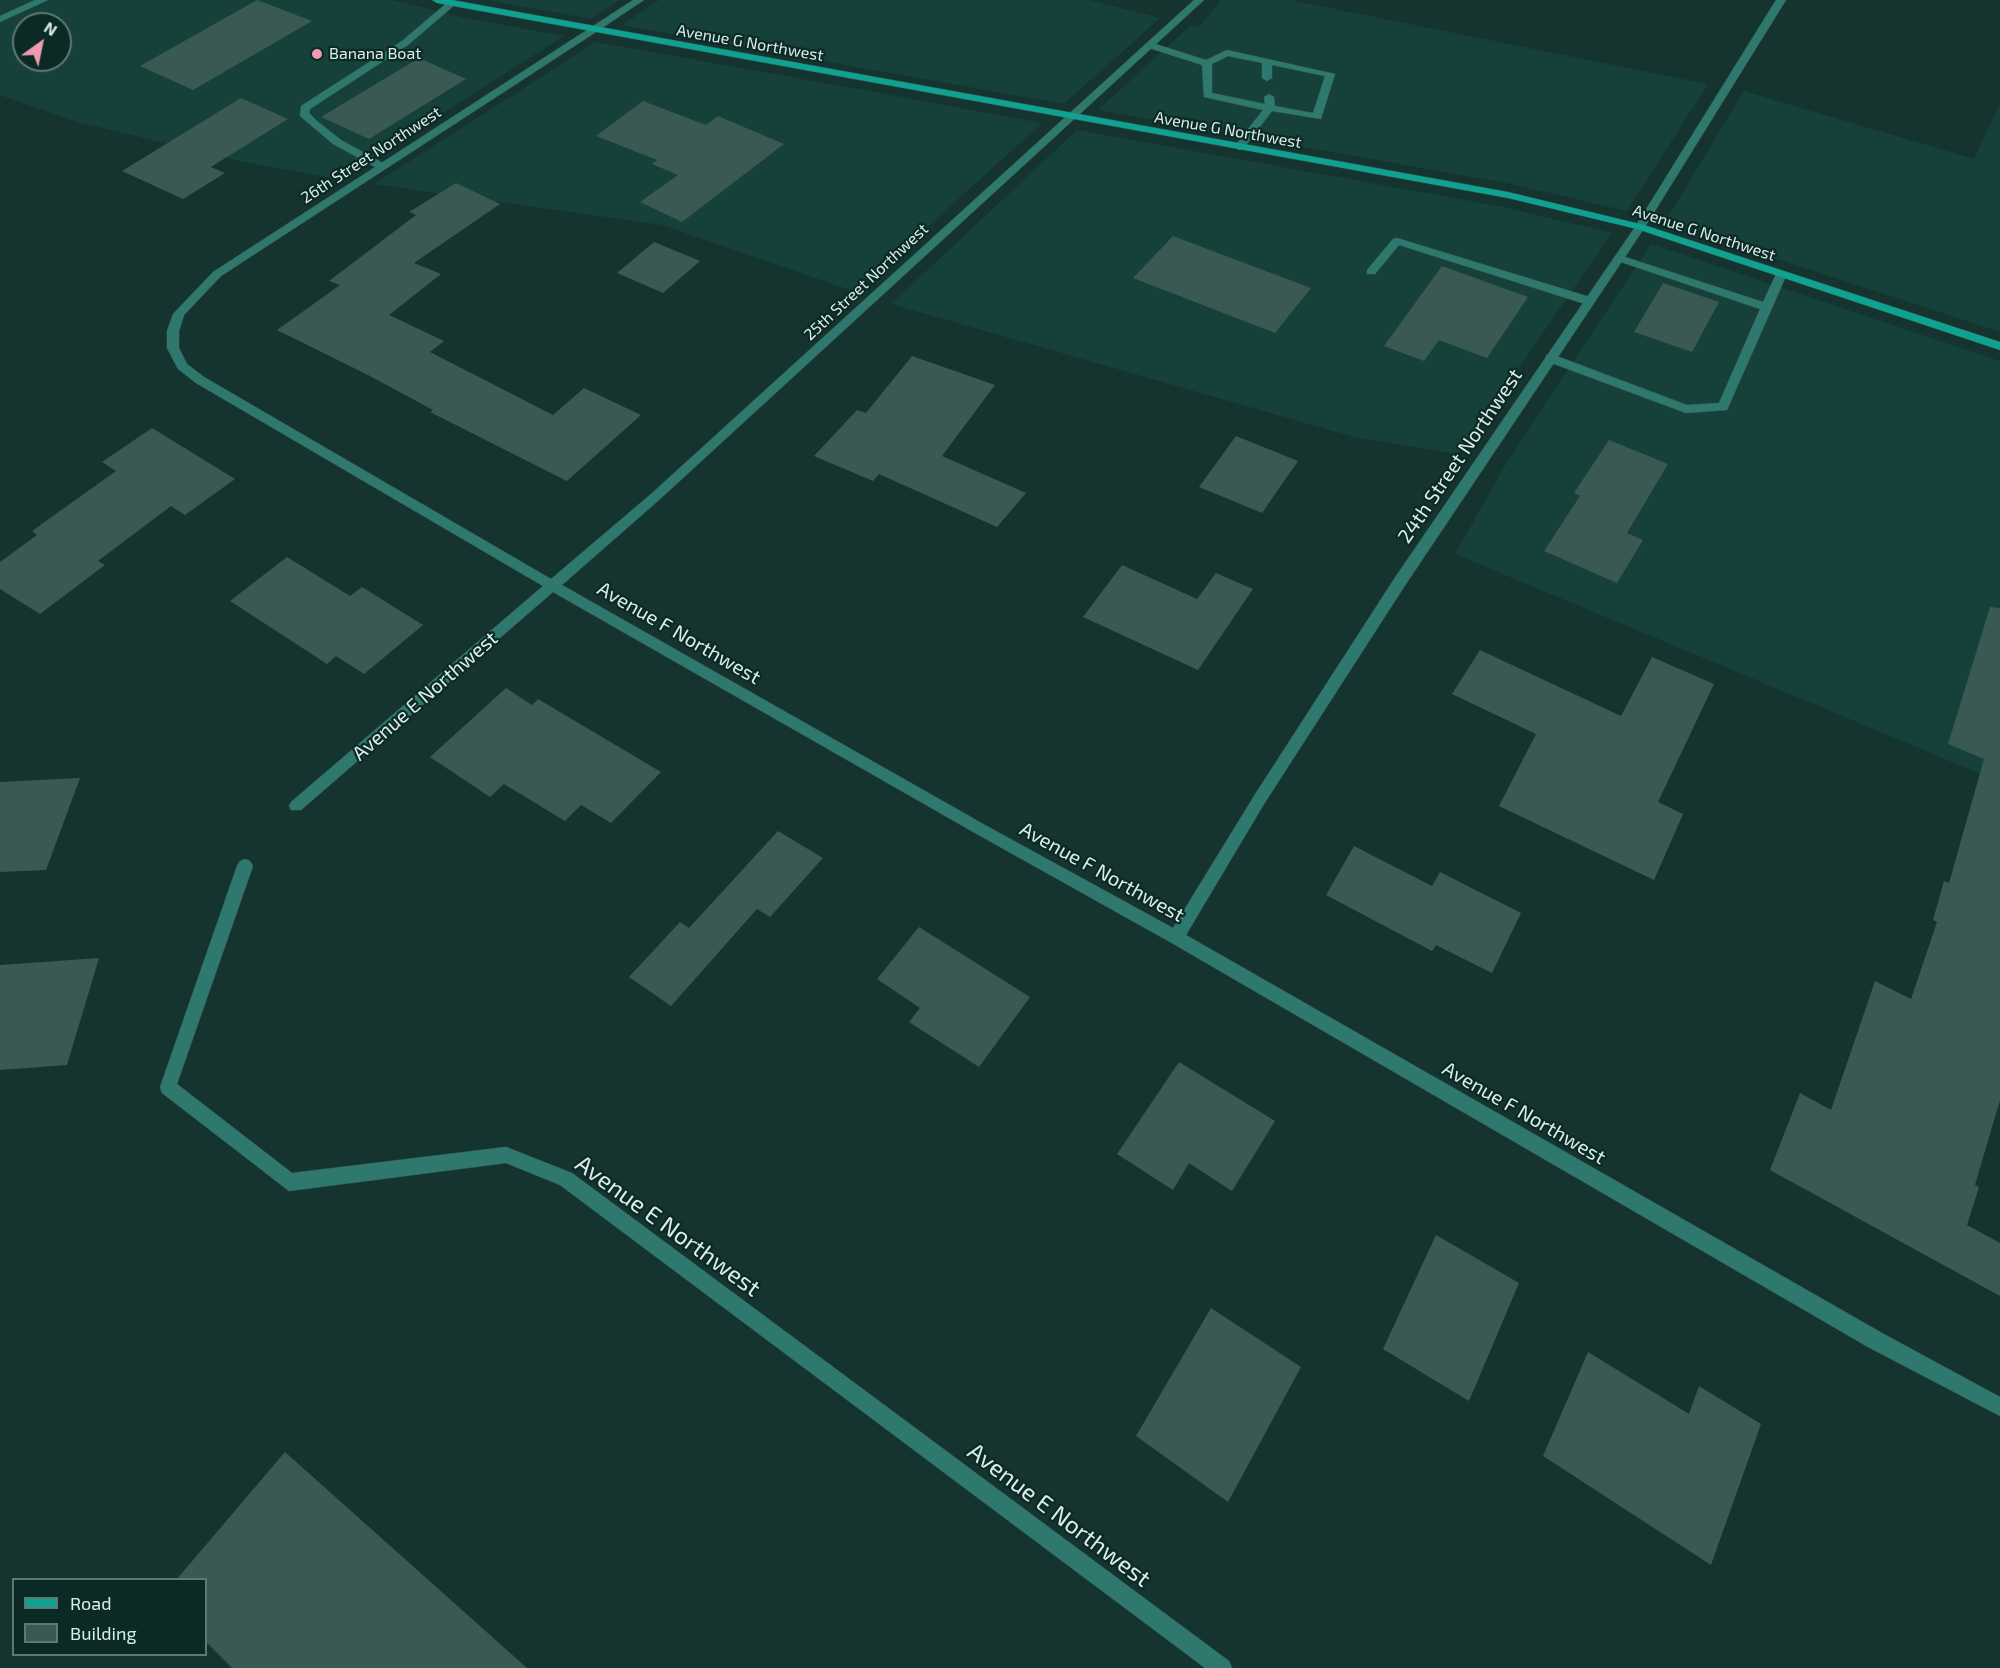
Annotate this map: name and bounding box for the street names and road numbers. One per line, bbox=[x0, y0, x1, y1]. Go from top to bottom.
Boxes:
street label: Avenue G Northwest bbox=[675, 21, 825, 65]
street label: 26th Street Northwest bbox=[297, 102, 445, 208]
street label: Avenue G Northwest bbox=[1153, 108, 1303, 152]
street label: Avenue G Northwest bbox=[1630, 201, 1778, 265]
street label: 25th Street Northwest bbox=[800, 220, 932, 344]
street label: 24th Street Northwest bbox=[1393, 364, 1527, 548]
street label: Avenue F Northwest bbox=[593, 577, 765, 689]
street label: Avenue E Northwest bbox=[347, 626, 503, 766]
street label: Avenue F Northwest bbox=[1016, 817, 1188, 927]
street label: Avenue F Northwest bbox=[1438, 1057, 1610, 1169]
street label: Avenue E Northwest bbox=[570, 1149, 766, 1303]
street label: Avenue E Northwest bbox=[962, 1437, 1156, 1593]

